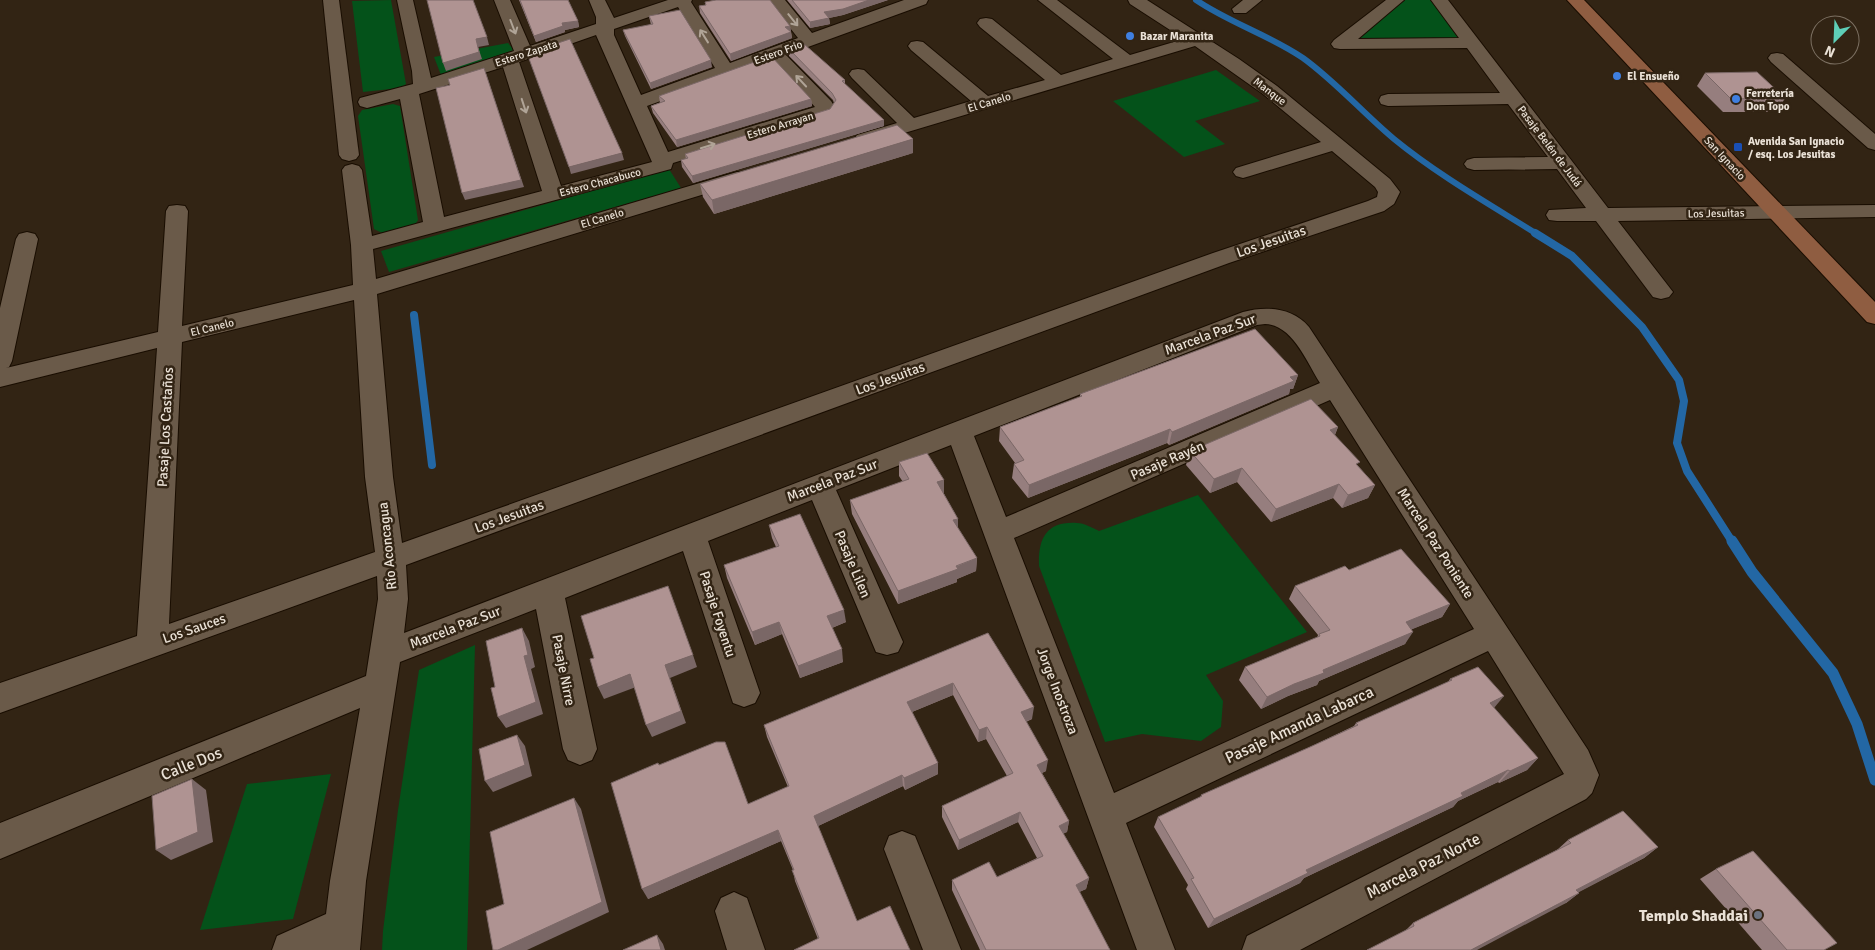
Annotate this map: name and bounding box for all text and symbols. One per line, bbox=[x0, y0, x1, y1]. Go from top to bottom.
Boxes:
one-way arrow bbox=[787, 13, 798, 26]
north arrow bbox=[1810, 15, 1860, 65]
one-way arrow bbox=[509, 19, 518, 34]
one-way arrow bbox=[699, 29, 709, 43]
marker: Bazar Maranita bbox=[1124, 30, 1136, 42]
place label: Bazar Maranita bbox=[1140, 30, 1214, 43]
street label: Estero Zapata bbox=[493, 37, 559, 70]
street label: Estero Frio bbox=[752, 38, 804, 67]
text: N bbox=[1822, 42, 1838, 61]
marker: El Ensueño bbox=[1611, 70, 1623, 82]
place label: El Ensueño bbox=[1627, 70, 1680, 83]
one-way arrow bbox=[795, 74, 807, 87]
street label: Manque bbox=[1251, 75, 1289, 108]
place label: Ferretería Don Topo bbox=[1746, 87, 1794, 113]
street label: El Canelo bbox=[966, 90, 1013, 115]
marker: Ferretería Don Topo bbox=[1730, 93, 1742, 105]
one-way arrow bbox=[520, 97, 529, 113]
street label: Pasaje Belén de Judá bbox=[1515, 103, 1585, 190]
street label: Estero Arrayan bbox=[745, 109, 815, 142]
street label: San Ignacio bbox=[1701, 134, 1748, 183]
place label: Avenida San Ignacio / esq. Los Jesuitas bbox=[1748, 135, 1845, 161]
one-way arrow bbox=[700, 140, 716, 150]
marker: Avenida San Ignacio / esq. Los Jesuitas bbox=[1732, 141, 1744, 153]
street label: Estero Chacabuco bbox=[558, 165, 643, 200]
street label: El Canelo bbox=[579, 206, 626, 231]
street label: Los Jesuitas bbox=[1687, 207, 1745, 220]
street label: Los Jesuitas bbox=[1234, 222, 1308, 261]
street label: Marcela Paz Sur bbox=[1162, 310, 1259, 359]
street label: El Canelo bbox=[189, 316, 235, 339]
street label: Los Jesuitas bbox=[853, 358, 927, 399]
street label: Pasaje Los Castaños bbox=[154, 367, 177, 487]
street label: Pasaje Rayén bbox=[1128, 437, 1207, 484]
street label: Marcela Paz Sur bbox=[784, 455, 881, 506]
street label: Marcela Paz Poniente bbox=[1394, 485, 1478, 602]
street label: Los Jesuitas bbox=[472, 496, 546, 537]
street label: Río Aconcagua bbox=[374, 501, 401, 591]
street label: Pasaje Lilen bbox=[831, 528, 874, 600]
street label: Pasaje Foyentu bbox=[696, 569, 739, 659]
street label: Marcela Paz Sur bbox=[407, 602, 504, 653]
street label: Los Sauces bbox=[160, 610, 228, 647]
street label: Pasaje Nirre bbox=[548, 633, 579, 707]
street label: Jorge Inostroza bbox=[1033, 645, 1082, 737]
street label: Pasaje Amanda Labarca bbox=[1222, 682, 1377, 768]
street label: Calle Dos bbox=[158, 743, 225, 785]
street label: Marcela Paz Norte bbox=[1363, 829, 1484, 903]
place label: Templo Shaddai bbox=[1639, 906, 1748, 926]
marker: Templo Shaddai bbox=[1752, 909, 1764, 921]

